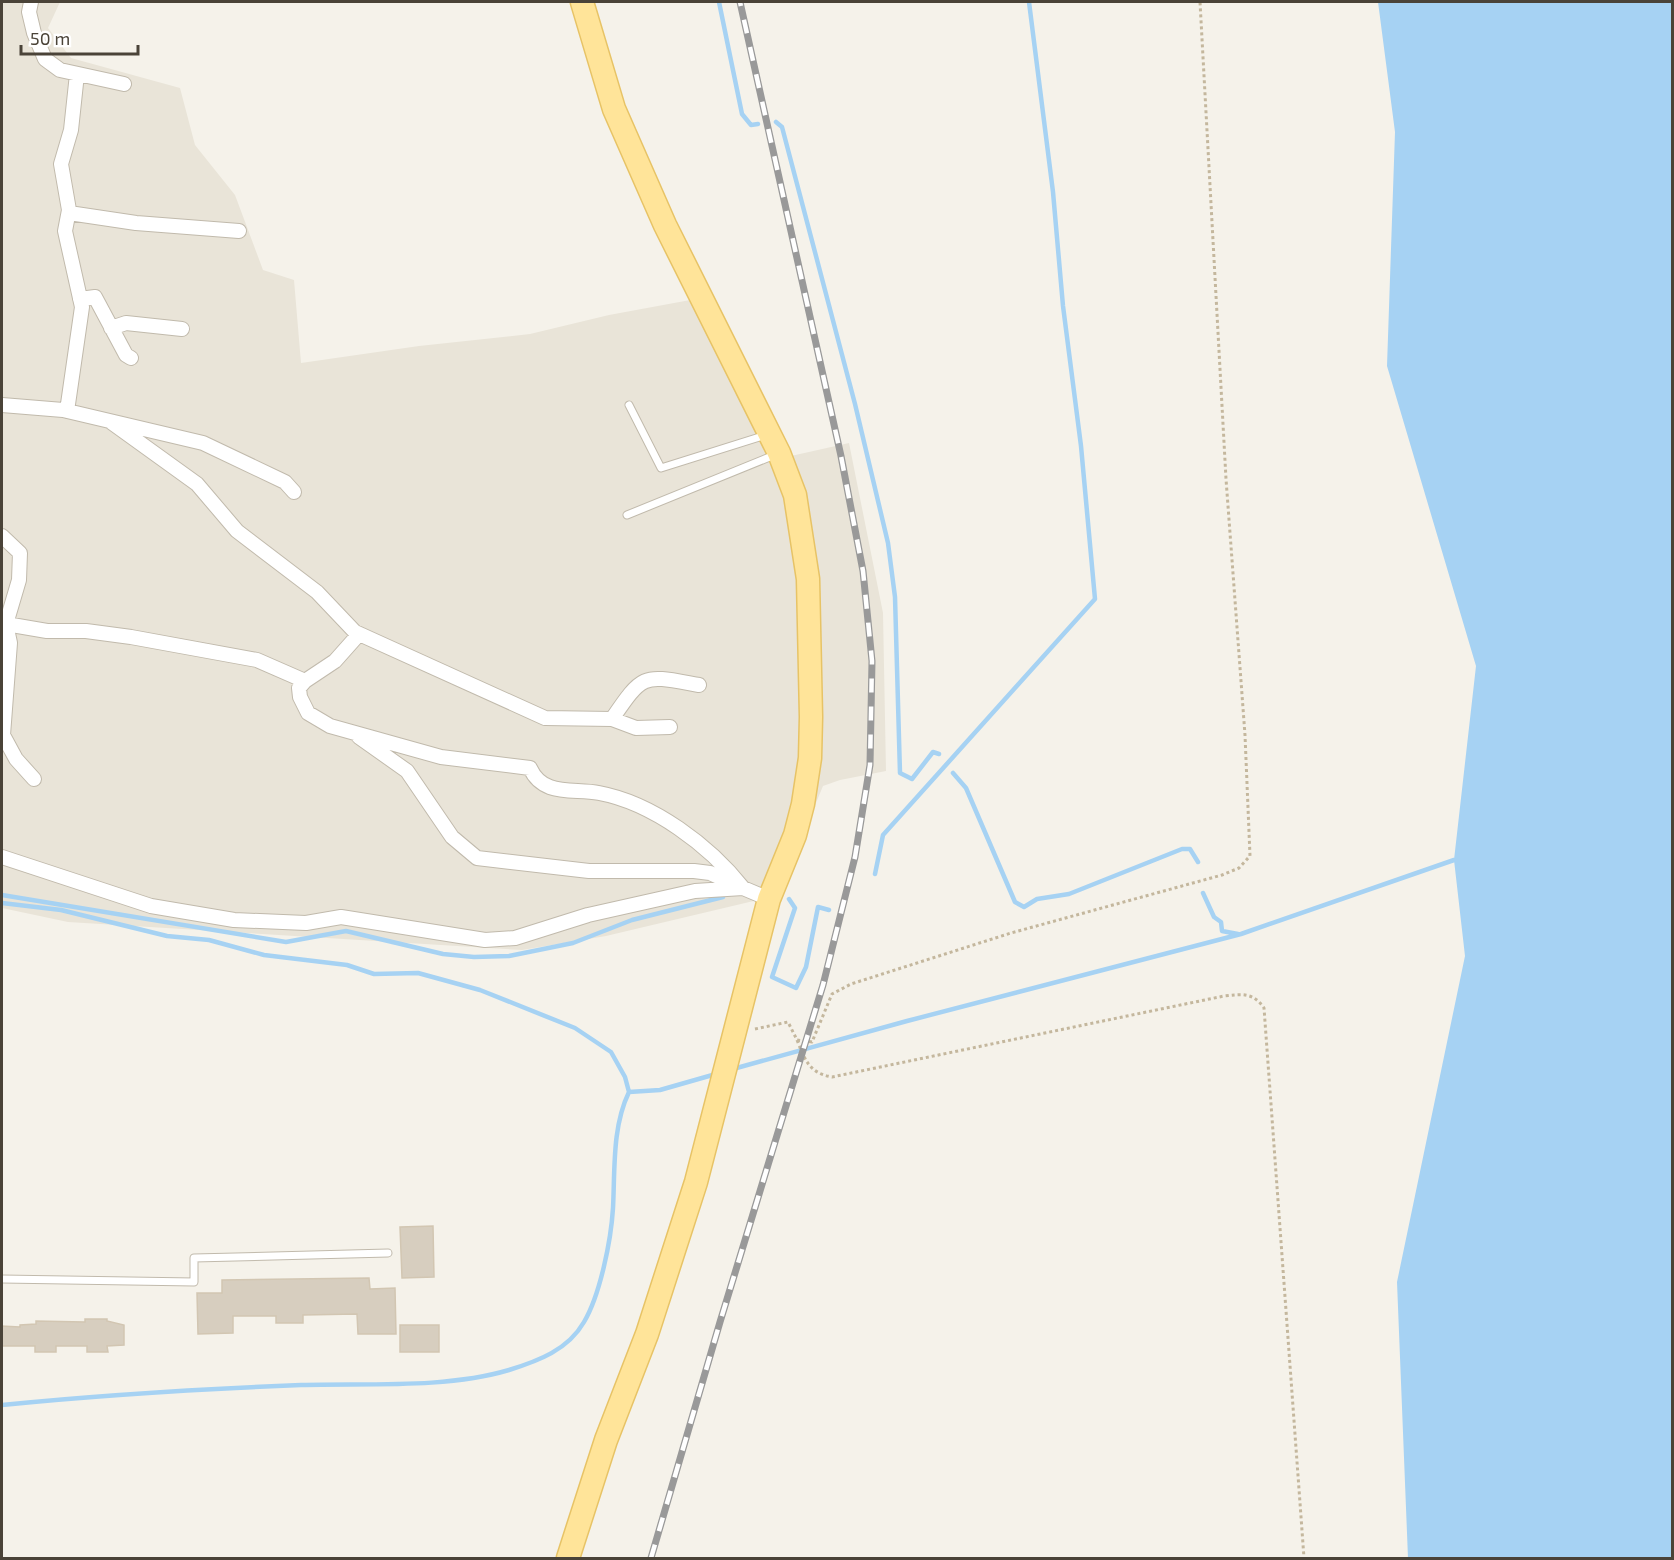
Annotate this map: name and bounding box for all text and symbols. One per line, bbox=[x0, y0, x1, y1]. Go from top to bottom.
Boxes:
scale bar bbox=[21, 18, 138, 56]
text: 50 m bbox=[30, 27, 70, 49]

